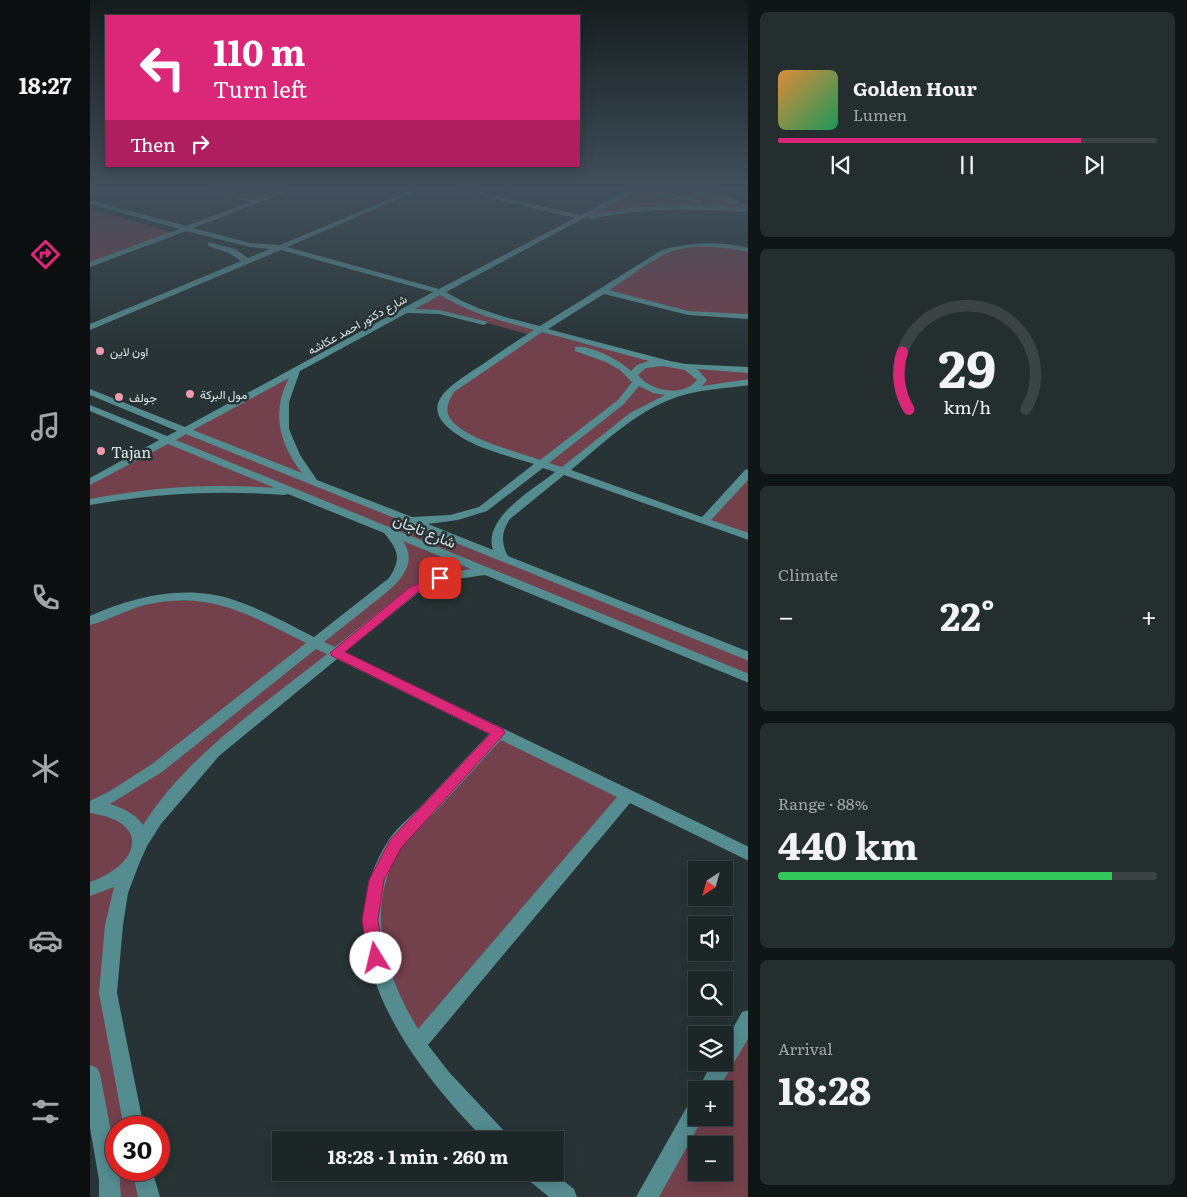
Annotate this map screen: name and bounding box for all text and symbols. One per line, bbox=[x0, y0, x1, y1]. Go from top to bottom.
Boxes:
text: 110 m bbox=[213, 25, 305, 77]
icon: left bbox=[130, 35, 195, 100]
text: 18:27 bbox=[19, 68, 71, 101]
text: Turn left bbox=[213, 72, 307, 105]
text: Golden Hour bbox=[853, 74, 977, 102]
text: Lumen bbox=[853, 102, 907, 126]
text: Then bbox=[130, 130, 176, 158]
icon: right bbox=[186, 130, 214, 158]
icon: previous bbox=[827, 151, 855, 179]
icon: pause bbox=[953, 151, 981, 179]
icon: next bbox=[1080, 151, 1108, 179]
icon: directions bbox=[28, 237, 63, 272]
street label: شارع دكتور احمد عكاشه bbox=[304, 289, 411, 360]
text: 29 bbox=[939, 326, 996, 404]
place label: اون لاين bbox=[110, 342, 148, 360]
marker: اون لاين bbox=[94, 345, 106, 357]
place label: مول البركة bbox=[200, 385, 247, 403]
place label: جولف bbox=[129, 388, 157, 406]
marker: مول البركة bbox=[184, 388, 196, 400]
marker: جولف bbox=[113, 391, 125, 403]
text: km/h bbox=[944, 393, 991, 420]
icon: music bbox=[28, 409, 63, 444]
place label: Tajan bbox=[111, 440, 151, 463]
marker: Tajan bbox=[95, 445, 107, 457]
street label: شارع تاجان bbox=[390, 507, 460, 554]
pin bbox=[419, 557, 461, 599]
text: Climate bbox=[778, 562, 838, 586]
icon: arrive bbox=[426, 564, 454, 592]
icon: phone bbox=[28, 580, 63, 615]
text: 22° bbox=[940, 586, 995, 643]
text: − bbox=[778, 594, 794, 636]
text: + bbox=[1141, 594, 1157, 636]
icon: climate bbox=[28, 751, 63, 786]
text: Range · 88% bbox=[778, 791, 868, 815]
text: 440 km bbox=[778, 815, 918, 872]
north arrow bbox=[688, 861, 732, 906]
map controls bbox=[688, 861, 733, 1181]
button: sound bbox=[688, 916, 733, 961]
icon: car bbox=[28, 923, 63, 958]
position arrow bbox=[349, 931, 401, 983]
button: search bbox=[688, 971, 733, 1016]
button: layers bbox=[688, 1026, 733, 1071]
text: Arrival bbox=[778, 1036, 833, 1060]
text: 18:28 bbox=[778, 1060, 871, 1117]
button: + bbox=[688, 1081, 733, 1126]
icon: filters bbox=[28, 1094, 63, 1129]
speed limit sign: 30 bbox=[105, 1116, 170, 1181]
button: − bbox=[688, 1136, 733, 1181]
text: 18:28 · 1 min · 260 m bbox=[328, 1142, 508, 1170]

